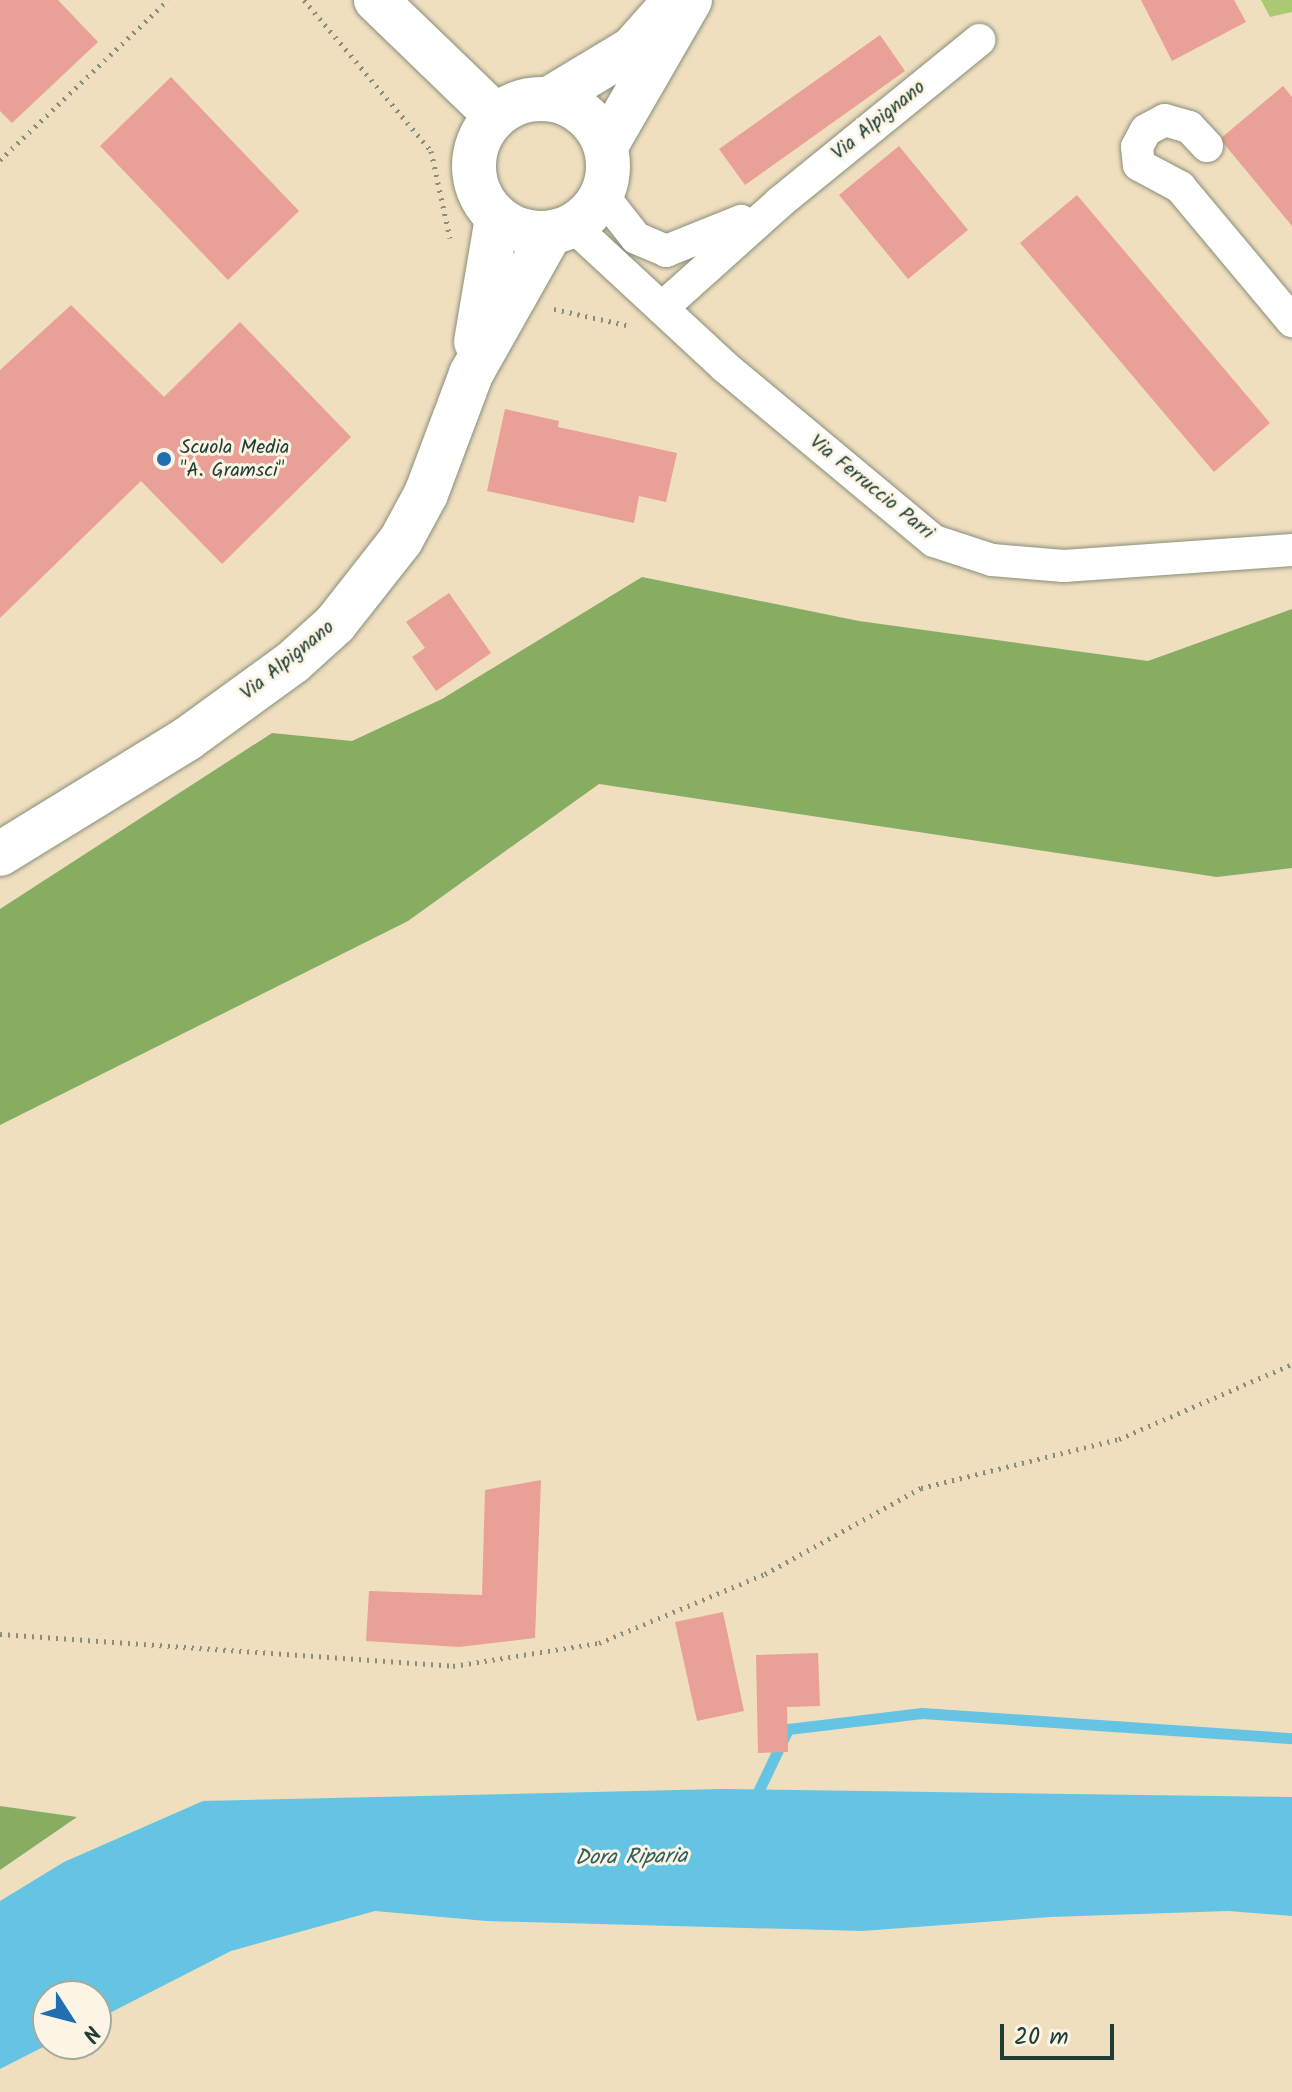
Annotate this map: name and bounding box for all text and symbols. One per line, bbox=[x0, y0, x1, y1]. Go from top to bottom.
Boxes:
street label: Via Alpignano bbox=[827, 76, 931, 166]
street label: Via Ferruccio Parri bbox=[804, 431, 938, 545]
place label: Scuola Media "A. Gramsci" bbox=[180, 436, 289, 483]
marker: Scuola Media "A. Gramsci" bbox=[155, 450, 173, 468]
street label: Via Alpignano bbox=[236, 616, 340, 706]
water label: Dora Riparia bbox=[575, 1844, 687, 1872]
north arrow bbox=[32, 1980, 112, 2060]
scale bar bbox=[1004, 2008, 1118, 2058]
text: N bbox=[72, 2017, 108, 2049]
text: 20 m bbox=[1014, 2018, 1069, 2057]

